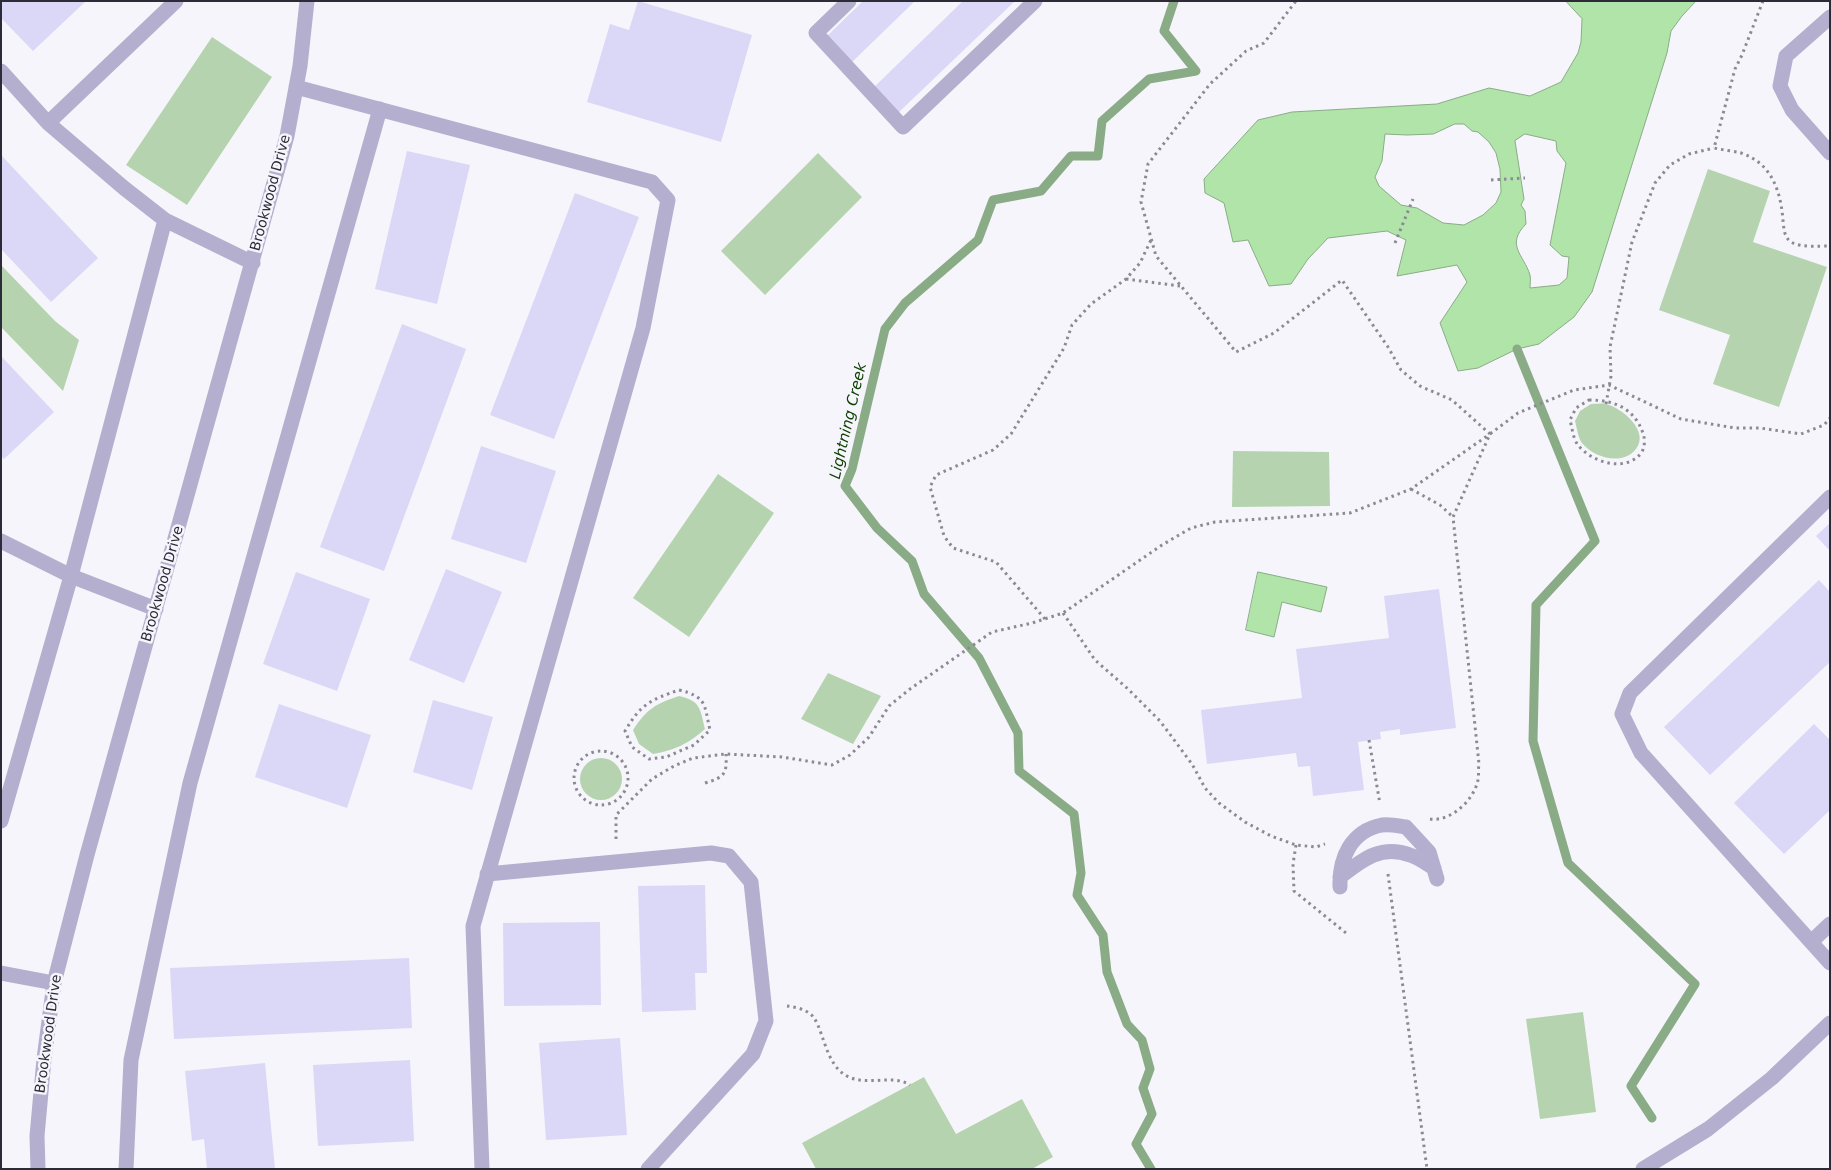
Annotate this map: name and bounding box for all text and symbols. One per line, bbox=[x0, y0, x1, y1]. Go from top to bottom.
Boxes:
street label: Brookwood Drive bbox=[247, 133, 295, 253]
water label: Lightning Creek bbox=[827, 361, 871, 481]
street label: Brookwood Drive bbox=[138, 524, 188, 644]
street label: Brookwood Drive bbox=[32, 974, 66, 1094]

